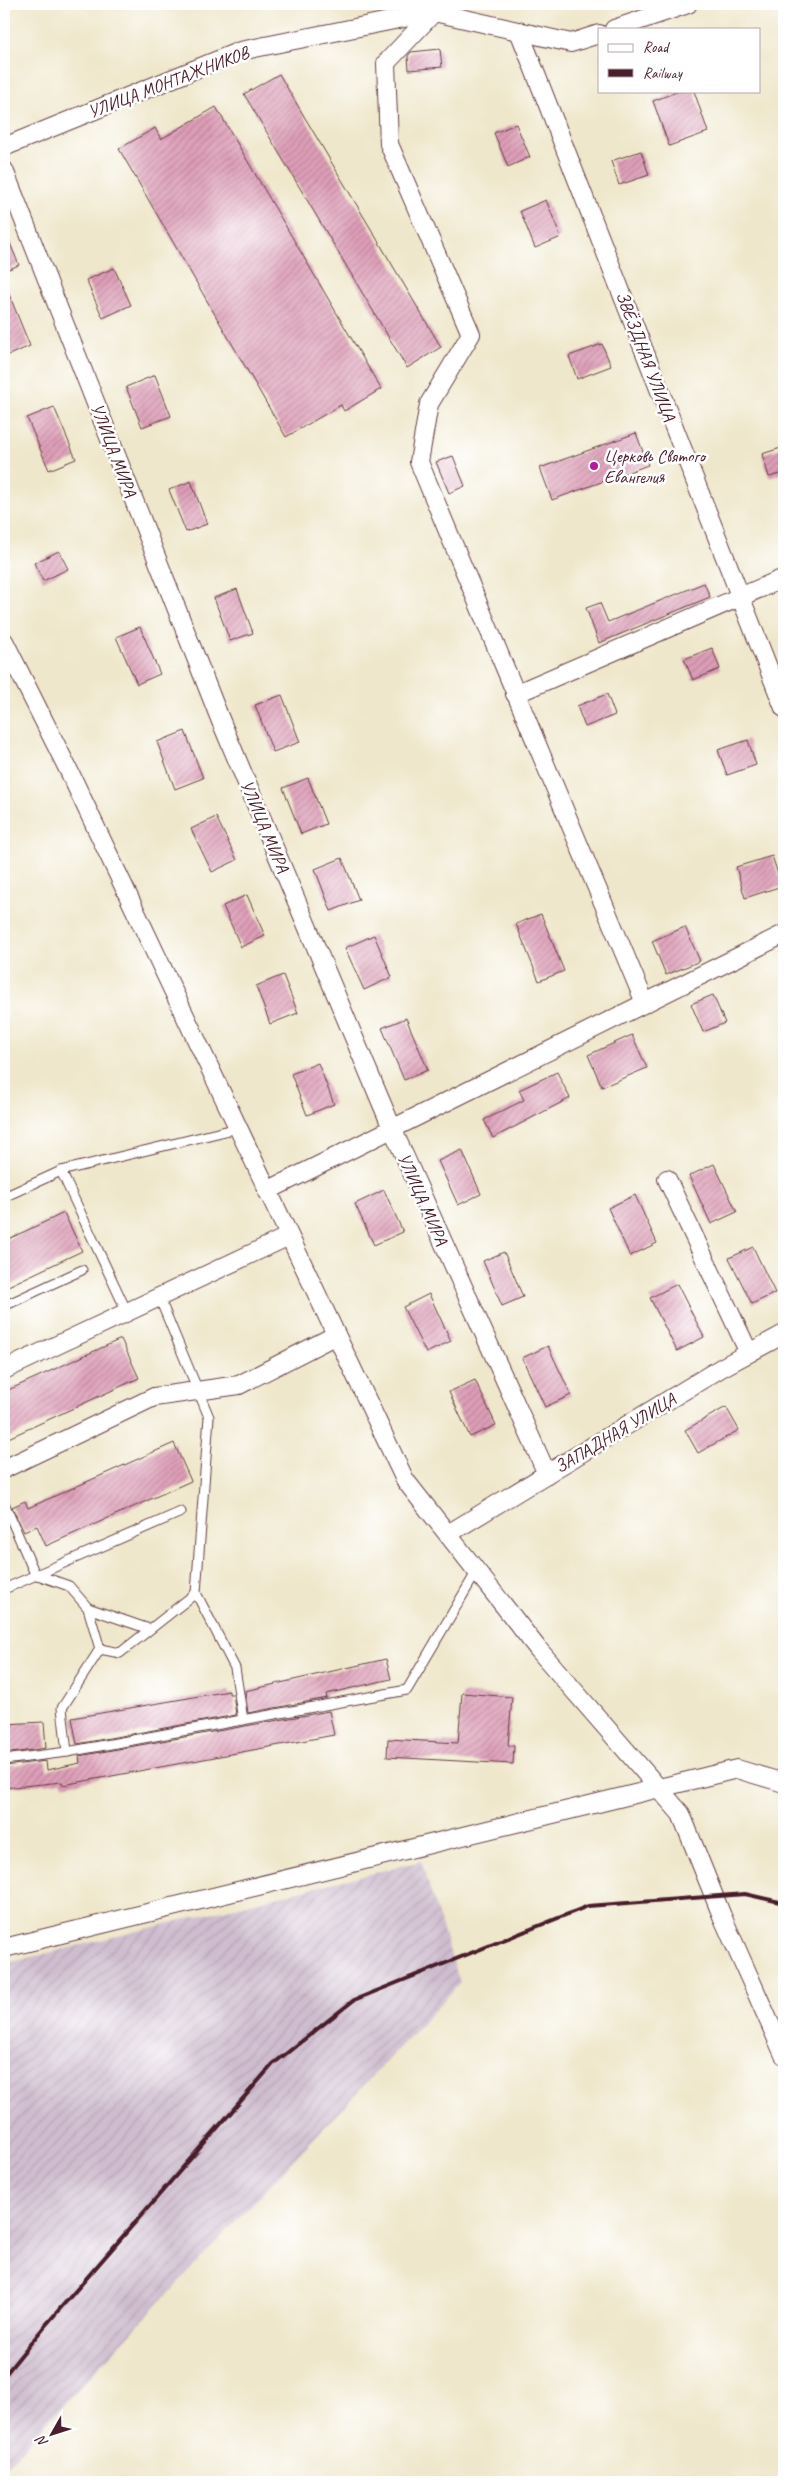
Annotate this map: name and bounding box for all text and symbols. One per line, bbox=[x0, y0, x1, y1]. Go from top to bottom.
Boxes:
legend bbox=[598, 28, 760, 92]
text: Road bbox=[643, 38, 670, 57]
street label: УЛИЦА МОНТАЖНИКОВ bbox=[85, 41, 253, 123]
text: Railway bbox=[643, 64, 684, 83]
street label: ЗВЁЗДНАЯ УЛИЦА bbox=[611, 288, 681, 425]
street label: УЛИЦА МИРА bbox=[86, 400, 142, 501]
place label: Церковь Святого Евангелия bbox=[604, 445, 706, 488]
marker: Церковь Святого Евангелия bbox=[588, 460, 600, 472]
street label: УЛИЦА МИРА bbox=[236, 777, 295, 876]
street label: УЛИЦА МИРА bbox=[393, 1150, 453, 1249]
street label: ЗАПАДНАЯ УЛИЦА bbox=[551, 1388, 680, 1478]
north arrow bbox=[28, 2408, 78, 2458]
text: N bbox=[31, 2431, 52, 2451]

